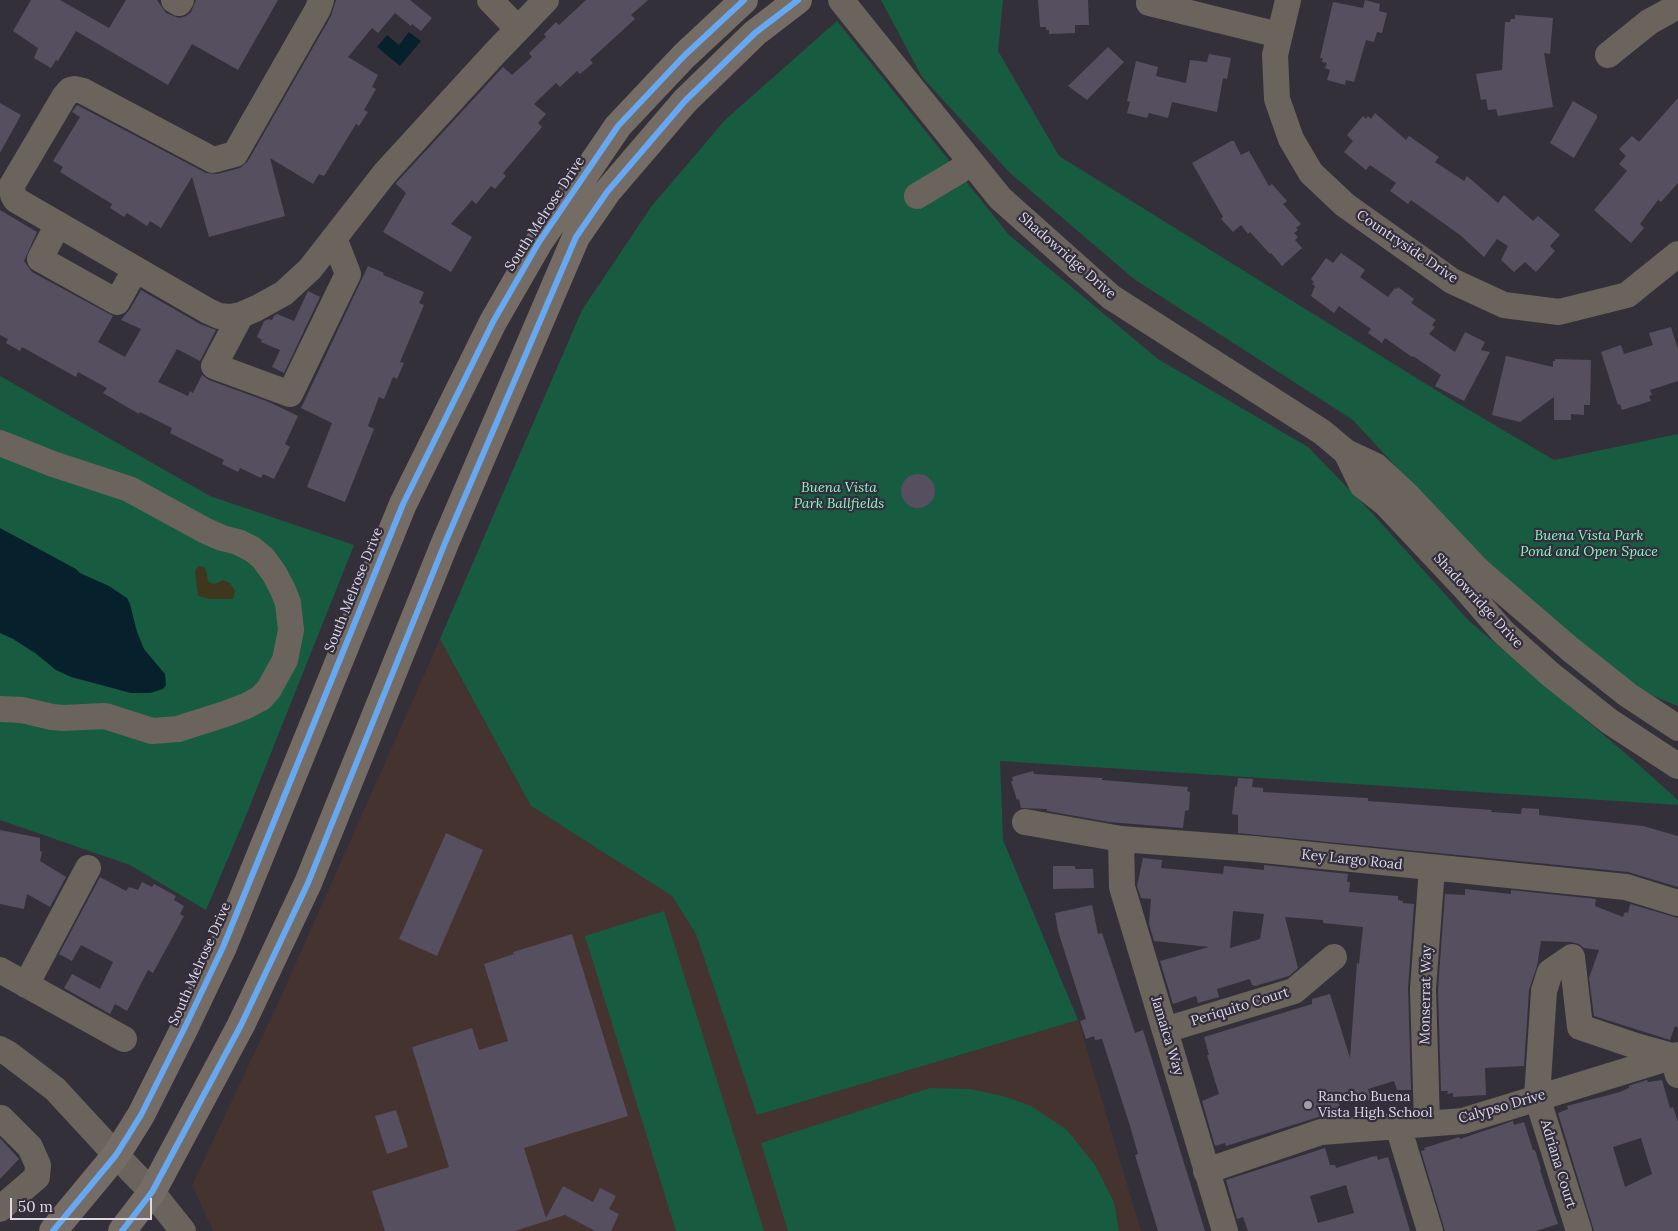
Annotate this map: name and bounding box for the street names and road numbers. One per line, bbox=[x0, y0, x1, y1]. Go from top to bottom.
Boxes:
street label: South Melrose Drive bbox=[502, 154, 588, 274]
street label: Countryside Drive bbox=[1353, 207, 1461, 287]
street label: Shadowridge Drive bbox=[1015, 209, 1119, 303]
street label: South Melrose Drive bbox=[321, 525, 387, 655]
street label: Shadowridge Drive bbox=[1430, 550, 1526, 652]
street label: Key Largo Road bbox=[1301, 846, 1403, 874]
street label: South Melrose Drive bbox=[165, 900, 235, 1028]
street label: Monserrat Way bbox=[1417, 945, 1435, 1045]
street label: Periquito Court bbox=[1189, 984, 1291, 1030]
street label: Jamaica Way bbox=[1147, 994, 1187, 1078]
street label: Calypso Drive bbox=[1456, 1087, 1548, 1127]
street label: Adriana Court bbox=[1537, 1118, 1579, 1210]

